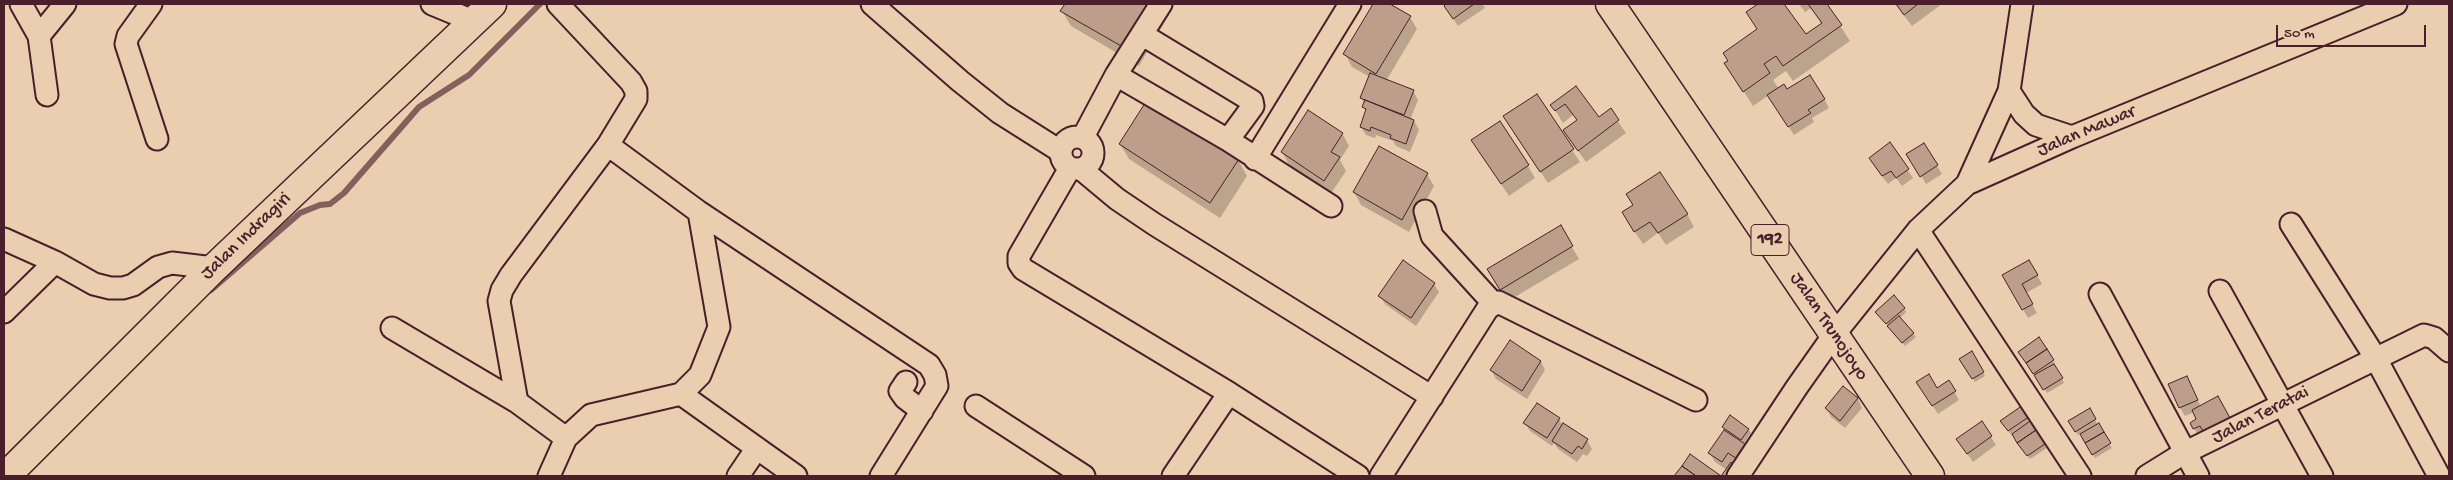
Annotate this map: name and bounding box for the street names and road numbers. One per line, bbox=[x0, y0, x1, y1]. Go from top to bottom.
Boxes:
street label: Jalan Mawar bbox=[2034, 101, 2140, 163]
street label: Jalan Indragiri bbox=[197, 188, 297, 286]
road number: 192 bbox=[1751, 224, 1789, 256]
street label: Jalan Trunojoyo bbox=[1784, 269, 1872, 385]
street label: Jalan Teratai bbox=[2209, 382, 2313, 450]

